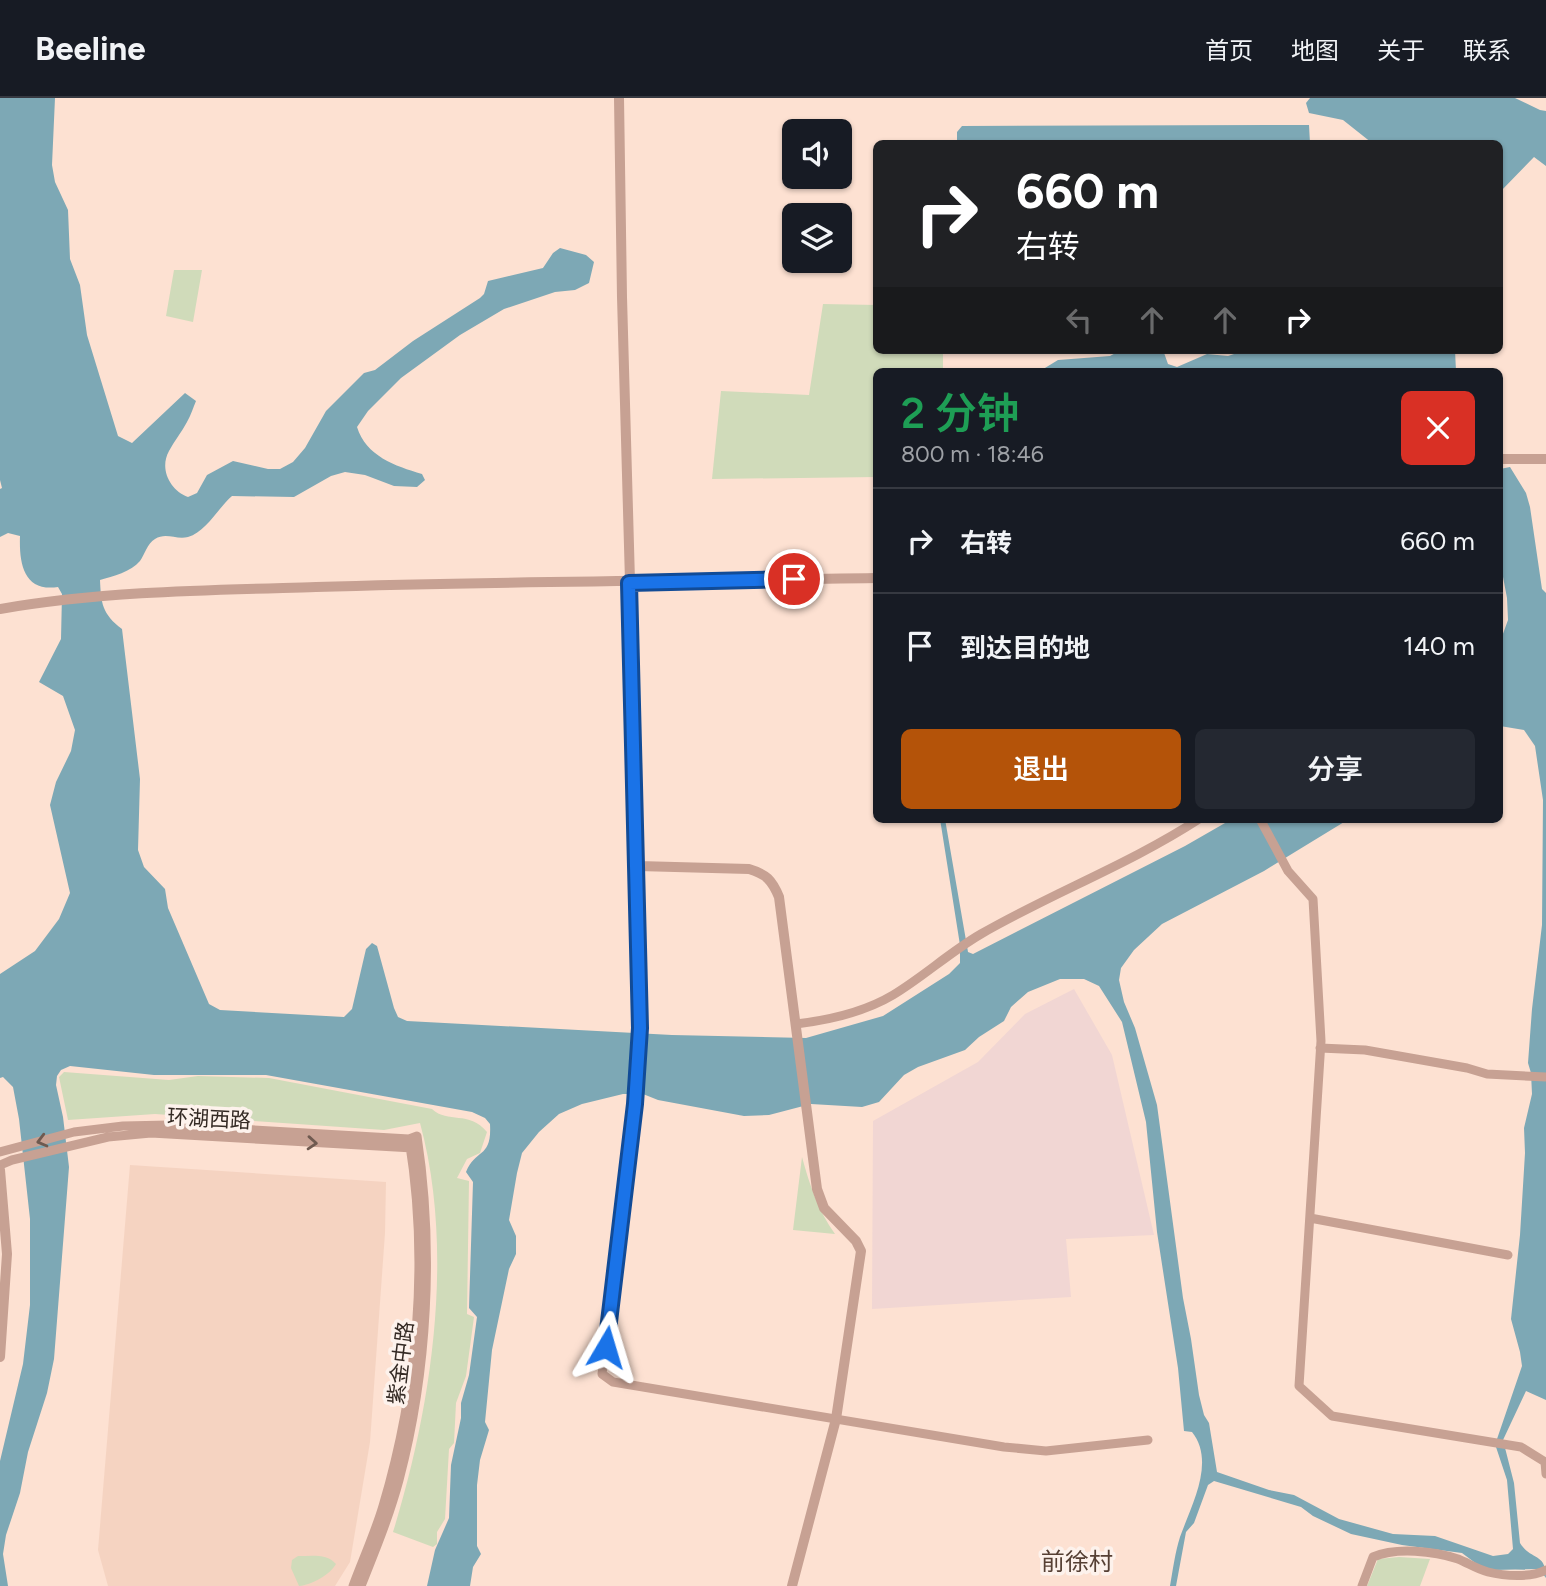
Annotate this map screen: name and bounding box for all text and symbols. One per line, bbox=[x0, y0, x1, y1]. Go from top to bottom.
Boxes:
text: Beeline bbox=[35, 29, 146, 68]
text: 首页 bbox=[1205, 36, 1253, 65]
text: 地图 bbox=[1291, 36, 1339, 65]
text: 关于 bbox=[1377, 36, 1425, 65]
text: 联系 bbox=[1463, 36, 1511, 65]
map controls bbox=[782, 119, 852, 273]
button: sound bbox=[782, 119, 852, 189]
text: 660 m bbox=[1016, 161, 1159, 220]
icon: right bbox=[901, 168, 992, 259]
button: layers bbox=[782, 203, 852, 273]
text: 右转 bbox=[1016, 228, 1080, 266]
icon: left bbox=[1060, 301, 1098, 339]
icon: ahead bbox=[1133, 301, 1171, 339]
icon: ahead bbox=[1206, 301, 1244, 339]
icon: right bbox=[1279, 301, 1317, 339]
text: 2 分钟 bbox=[901, 388, 1019, 439]
button: close bbox=[1401, 391, 1475, 465]
text: 800 m · 18:46 bbox=[901, 440, 1044, 468]
icon: right bbox=[901, 522, 939, 560]
text: 660 m bbox=[1400, 525, 1475, 557]
text: 右转 bbox=[960, 527, 1012, 559]
pin bbox=[764, 549, 824, 609]
icon: arrive bbox=[775, 560, 813, 598]
icon: arrive bbox=[901, 627, 939, 665]
text: 140 m bbox=[1403, 630, 1475, 662]
text: 到达目的地 bbox=[960, 632, 1090, 664]
button: 退出 bbox=[901, 729, 1181, 809]
button: 分享 bbox=[1195, 729, 1475, 809]
street label: 环湖西路 bbox=[166, 1104, 252, 1133]
one-way arrow bbox=[36, 1132, 48, 1147]
one-way arrow bbox=[307, 1135, 318, 1150]
position arrow bbox=[569, 1310, 643, 1384]
street label: 紫金中路 bbox=[383, 1320, 418, 1406]
district label: 前徐村 bbox=[1041, 1547, 1113, 1576]

